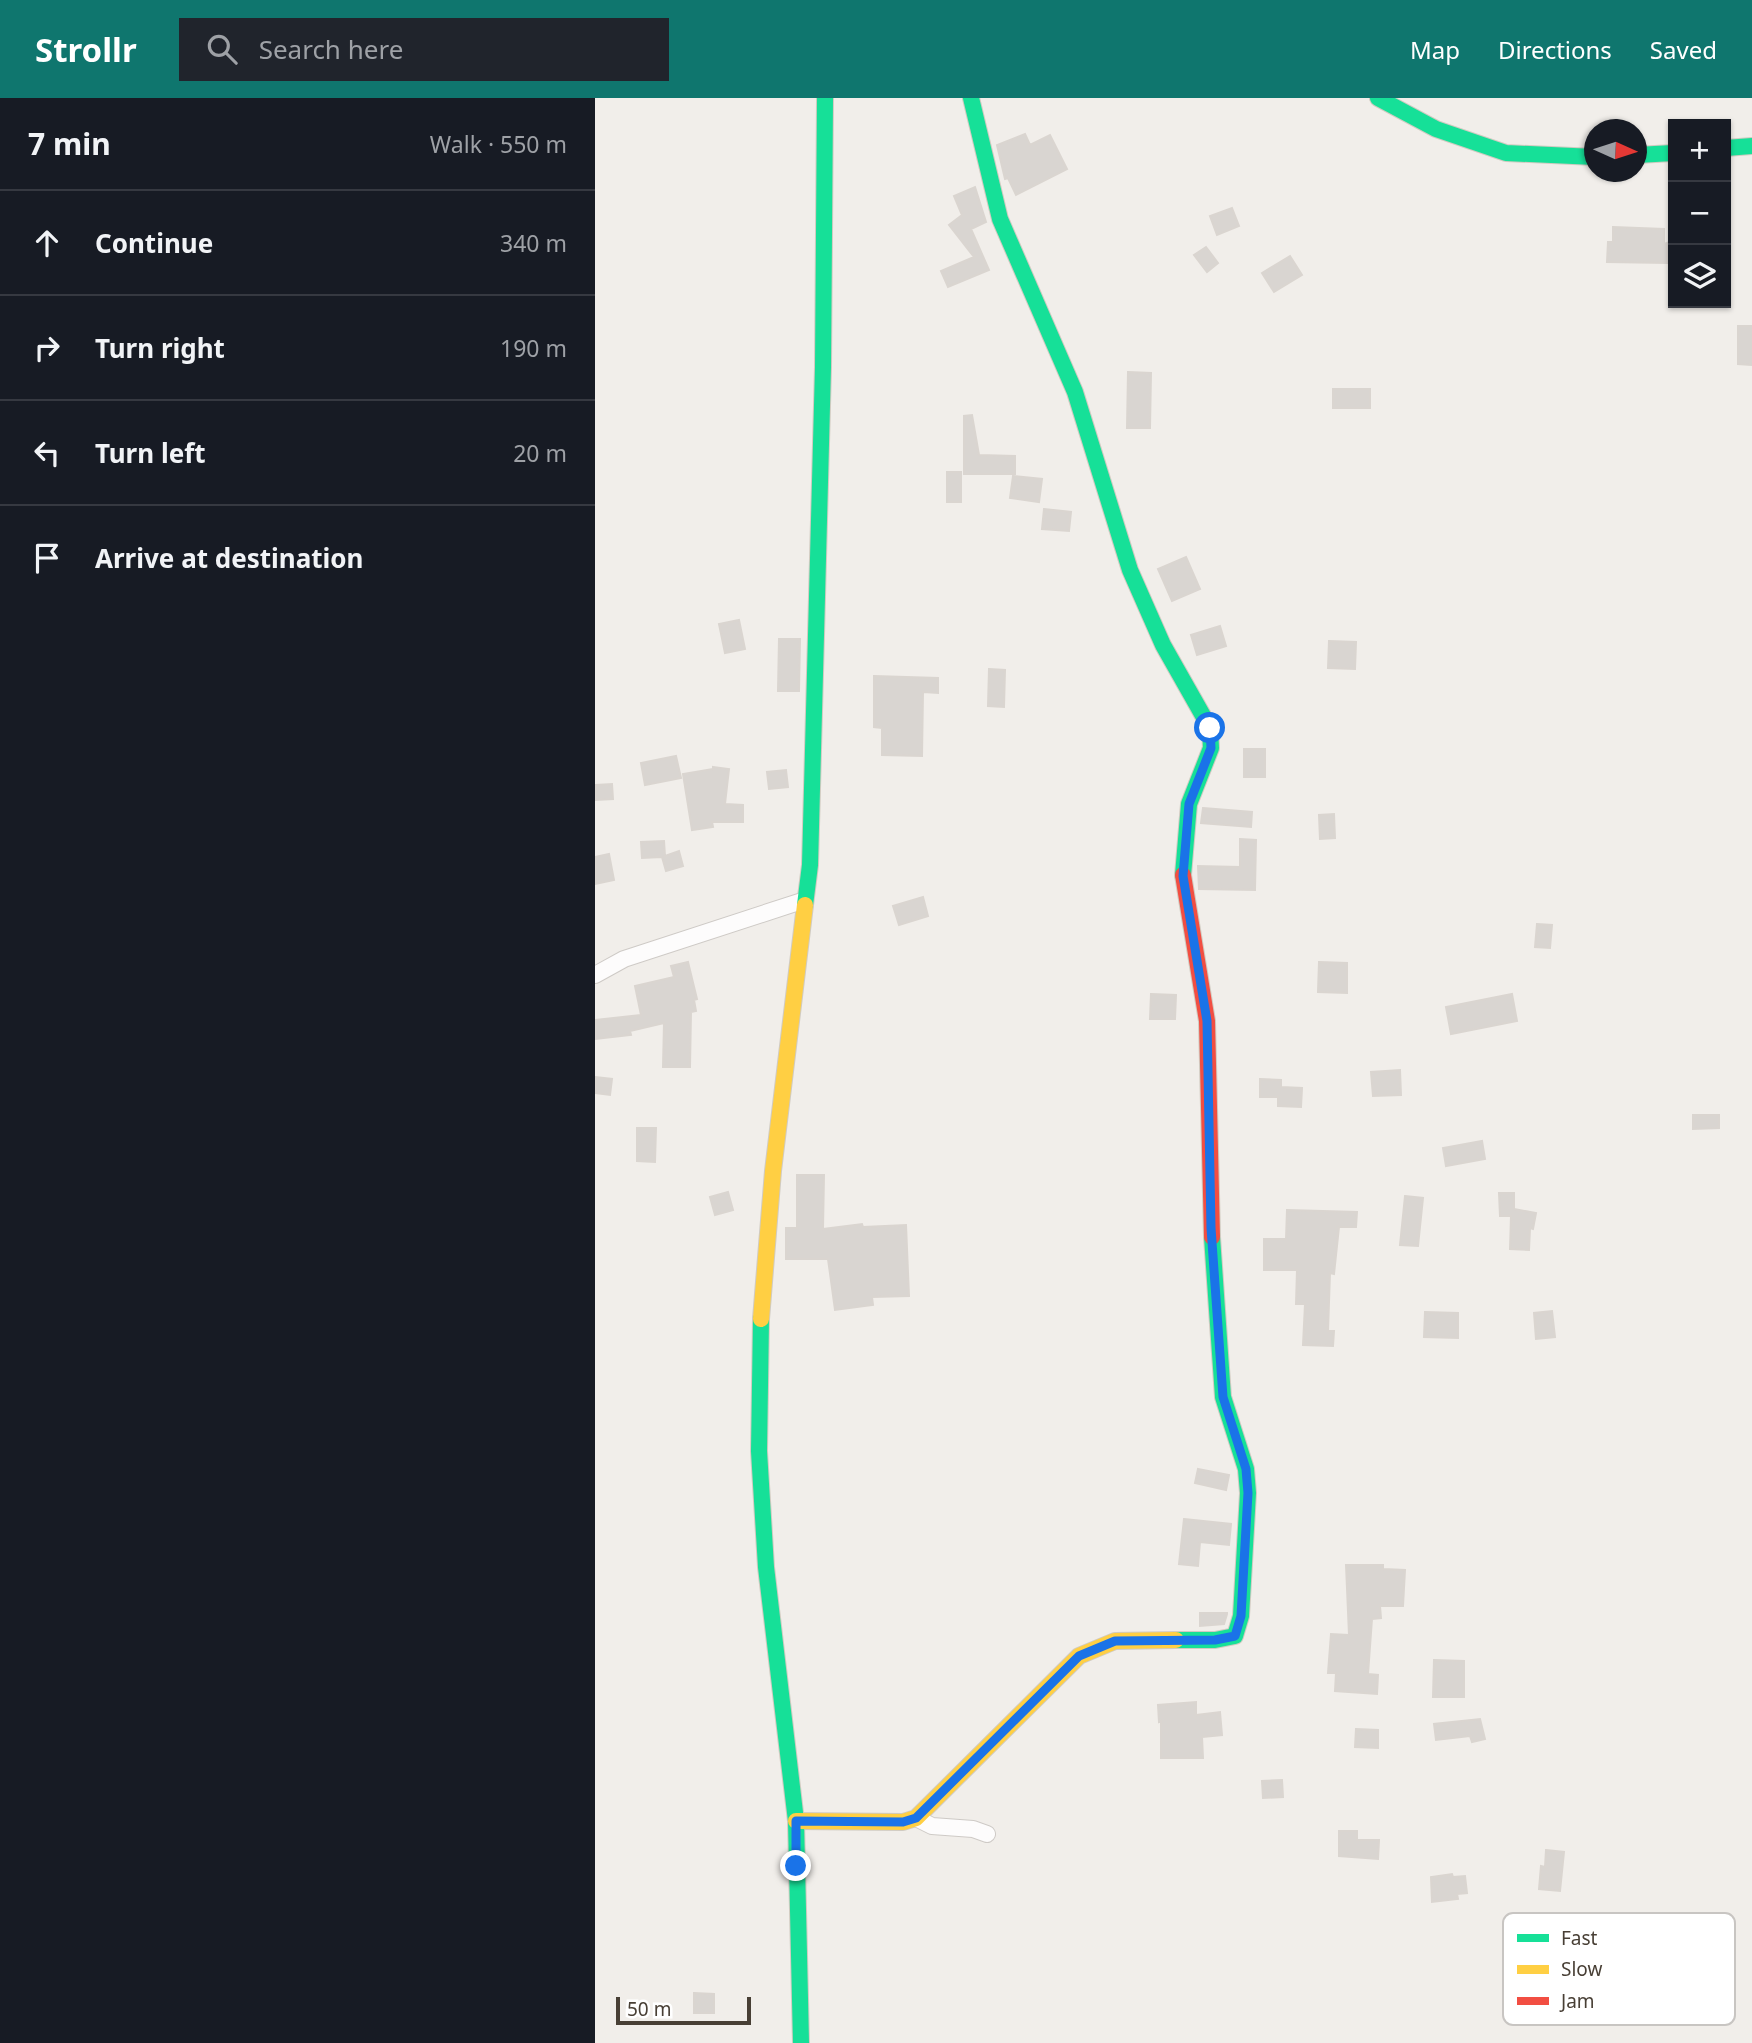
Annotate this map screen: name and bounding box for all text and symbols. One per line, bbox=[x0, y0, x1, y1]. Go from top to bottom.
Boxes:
search box bbox=[179, 18, 669, 81]
text: Strollr bbox=[35, 27, 137, 72]
icon: search bbox=[203, 30, 241, 68]
text: Search here bbox=[259, 31, 403, 67]
text: Map bbox=[1410, 33, 1460, 66]
text: Directions bbox=[1498, 33, 1612, 66]
text: Saved bbox=[1650, 33, 1717, 66]
north arrow bbox=[1584, 119, 1647, 182]
map controls bbox=[1668, 119, 1731, 308]
button: + bbox=[1668, 119, 1731, 182]
text: 7 min bbox=[28, 123, 111, 164]
text: Walk · 550 m bbox=[430, 128, 567, 160]
button: − bbox=[1668, 182, 1731, 245]
icon: ahead bbox=[28, 224, 66, 262]
text: Continue bbox=[95, 225, 213, 261]
text: 340 m bbox=[500, 227, 567, 259]
button: layers bbox=[1668, 245, 1731, 308]
icon: right bbox=[28, 329, 66, 367]
text: Turn right bbox=[95, 330, 225, 366]
text: 190 m bbox=[500, 332, 567, 364]
icon: left bbox=[28, 434, 66, 472]
text: Turn left bbox=[95, 435, 206, 471]
text: 20 m bbox=[513, 437, 567, 469]
icon: arrive bbox=[28, 539, 66, 577]
text: Arrive at destination bbox=[95, 540, 364, 576]
route start bbox=[1194, 712, 1225, 743]
route end bbox=[780, 1850, 811, 1881]
legend bbox=[1503, 1913, 1735, 2025]
text: Fast bbox=[1561, 1925, 1598, 1951]
text: Slow bbox=[1561, 1956, 1602, 1982]
text: Jam bbox=[1559, 1988, 1595, 2014]
scale bar bbox=[616, 1994, 751, 2026]
text: 50 m bbox=[627, 1996, 671, 2022]

